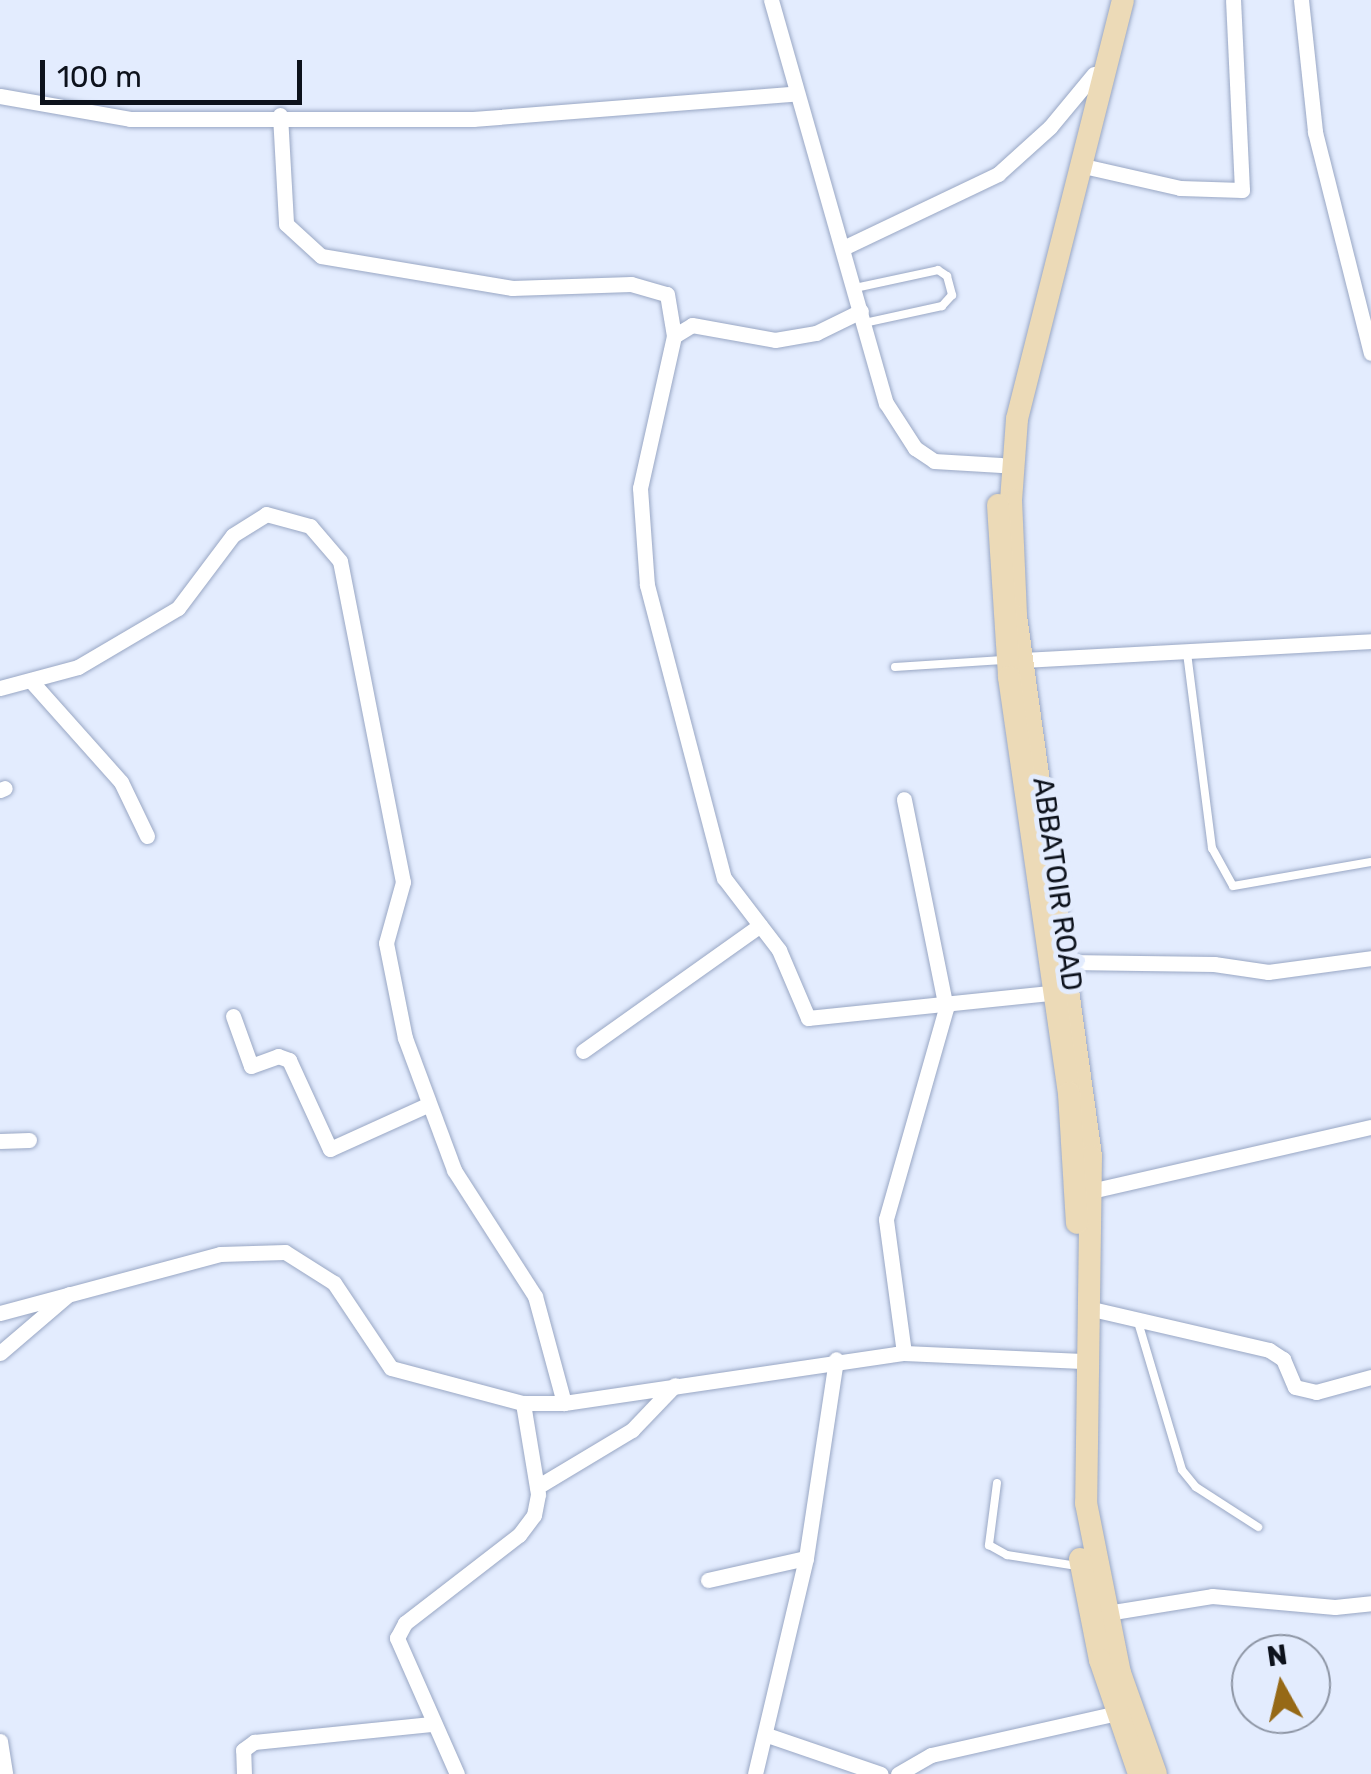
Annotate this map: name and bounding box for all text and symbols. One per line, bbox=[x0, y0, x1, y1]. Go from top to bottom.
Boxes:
scale bar bbox=[45, 40, 308, 102]
text: 100 m bbox=[57, 59, 142, 95]
street label: ABBATOIR ROAD bbox=[1025, 775, 1089, 993]
north arrow bbox=[1231, 1634, 1331, 1734]
text: N bbox=[1265, 1638, 1289, 1674]

